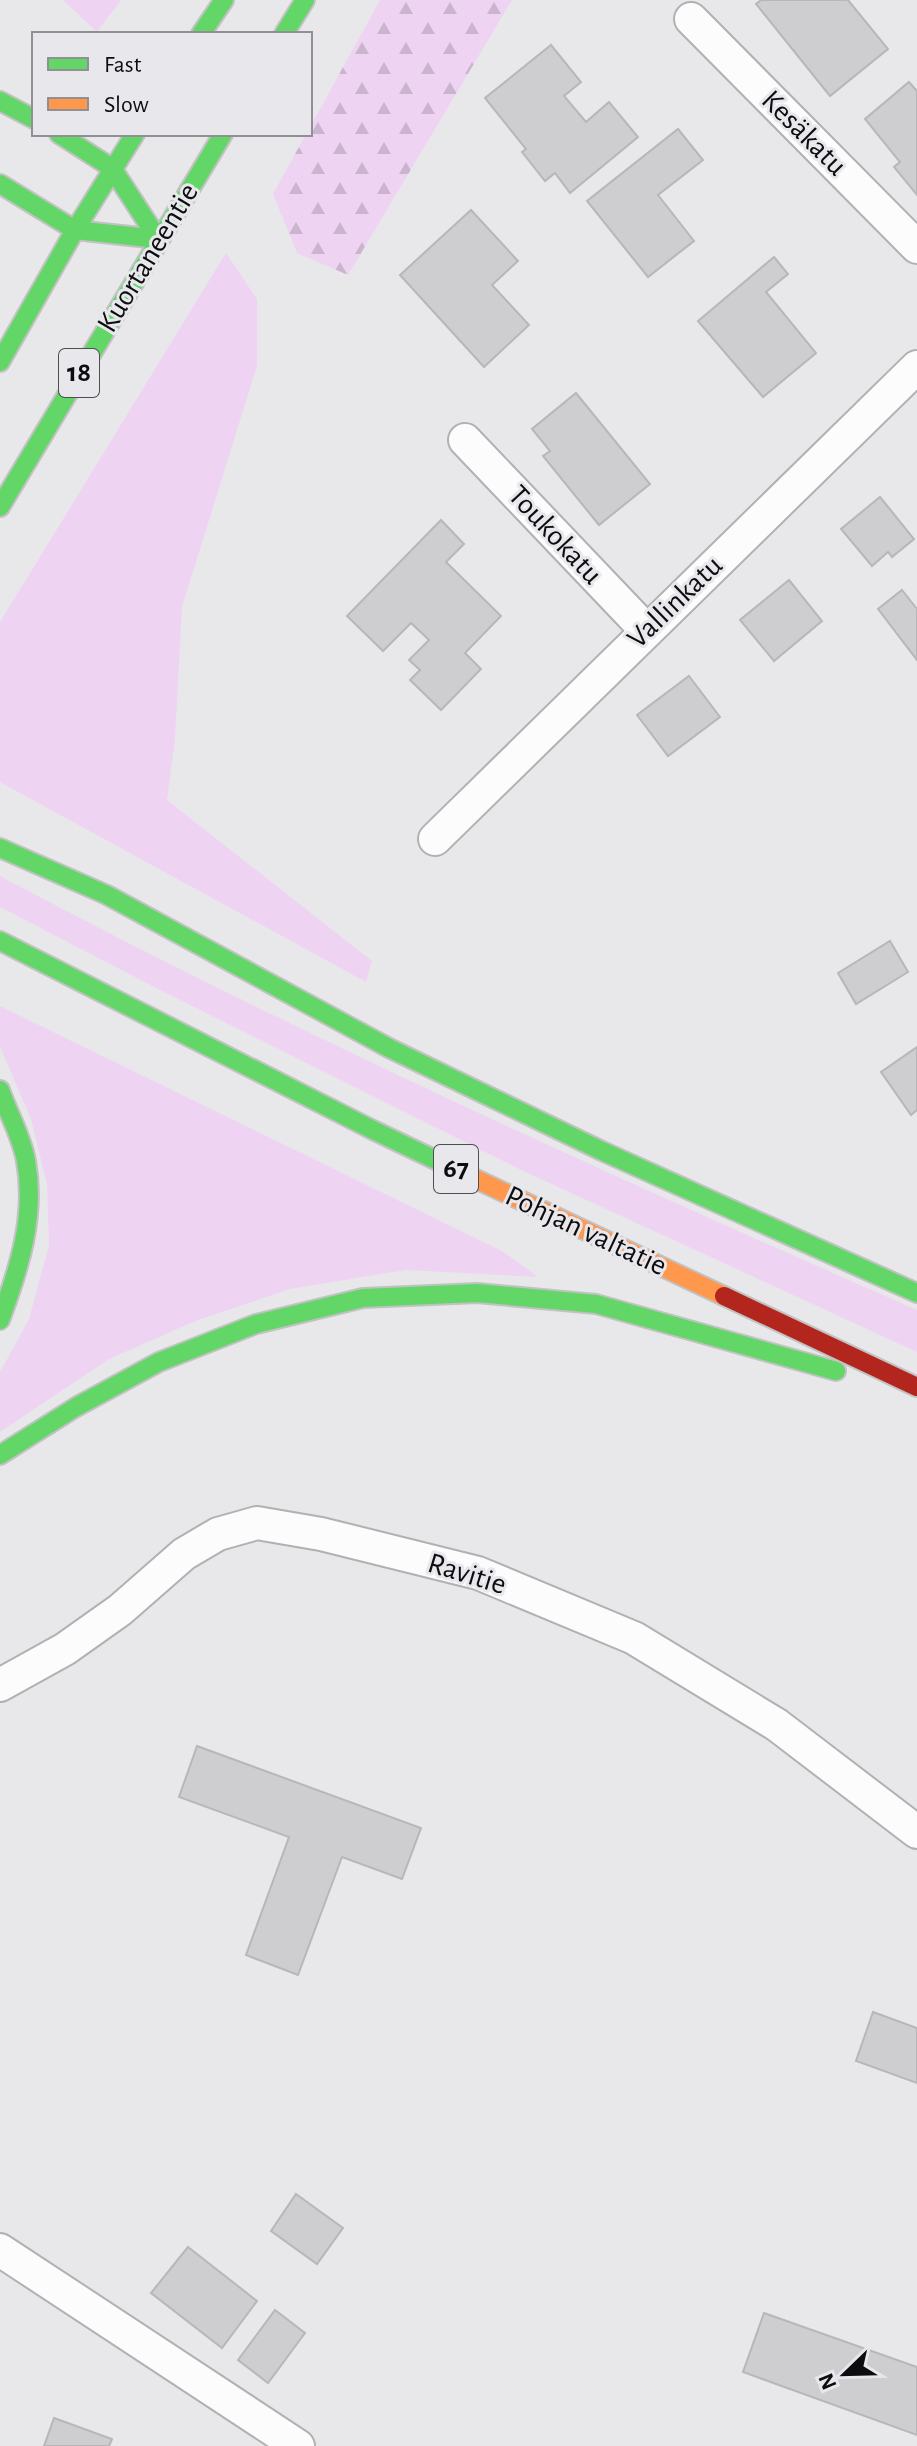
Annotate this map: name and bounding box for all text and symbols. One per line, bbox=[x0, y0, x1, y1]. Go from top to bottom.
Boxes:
legend bbox=[32, 32, 312, 136]
text: Fast bbox=[104, 53, 142, 77]
street label: Kesäkatu bbox=[756, 85, 852, 181]
text: Slow bbox=[104, 93, 149, 117]
street label: Kuortaneentie bbox=[92, 178, 204, 338]
road number: 18 bbox=[59, 349, 99, 397]
street label: Toukokatu bbox=[502, 480, 608, 590]
street label: Vallinkatu bbox=[622, 550, 728, 654]
road number: 67 bbox=[434, 1145, 478, 1193]
street label: Pohjan valtatie bbox=[501, 1181, 671, 1281]
street label: Ravitie bbox=[424, 1548, 510, 1600]
north arrow bbox=[805, 2334, 885, 2414]
text: N bbox=[814, 2370, 841, 2393]

